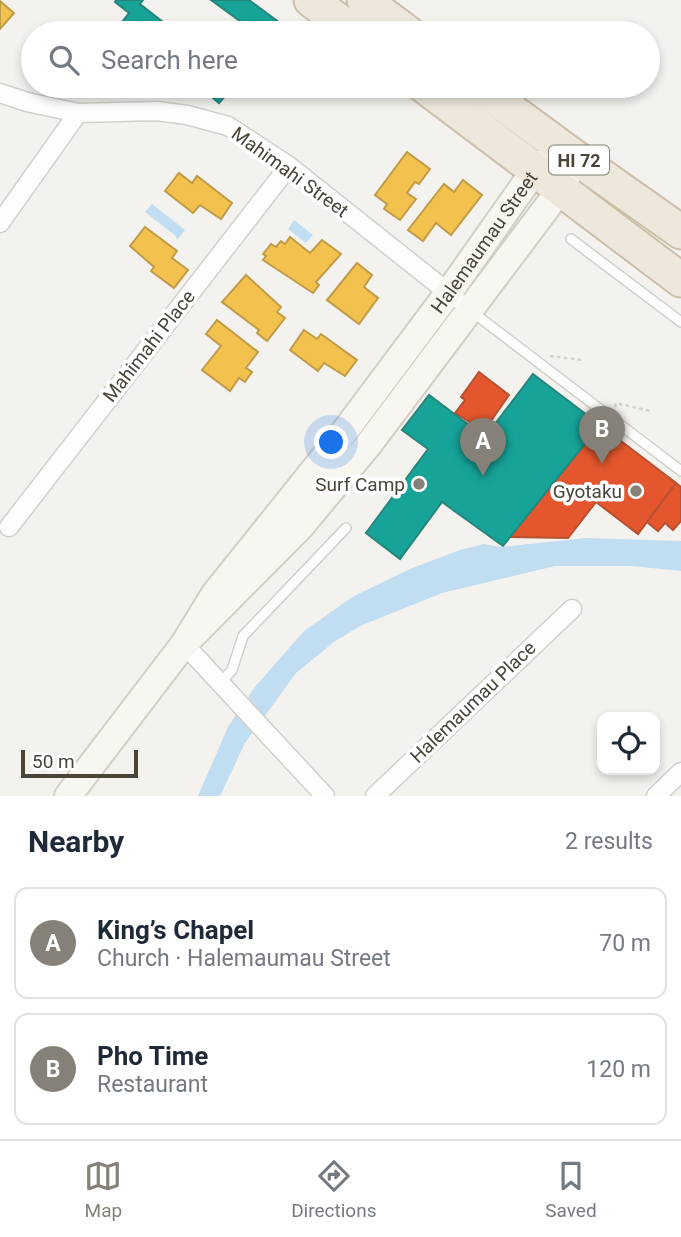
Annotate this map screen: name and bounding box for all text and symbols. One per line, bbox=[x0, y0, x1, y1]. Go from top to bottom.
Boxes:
search box bbox=[21, 21, 660, 98]
icon: search bbox=[45, 41, 83, 79]
text: Search here bbox=[101, 45, 238, 75]
street label: Mahimahi Street bbox=[227, 122, 353, 222]
road number: HI 72 bbox=[549, 146, 609, 174]
street label: Halemaumau Street bbox=[426, 167, 542, 318]
street label: Mahimahi Place bbox=[98, 285, 200, 407]
pin: B bbox=[579, 406, 625, 464]
pin: A bbox=[460, 418, 506, 476]
your location bbox=[314, 425, 348, 459]
place label: Surf Camp bbox=[315, 473, 405, 496]
marker: Surf Camp bbox=[411, 476, 427, 492]
place label: Gyotaku bbox=[553, 480, 622, 503]
marker: Gyotaku bbox=[628, 483, 644, 499]
street label: Halemaumau Place bbox=[406, 636, 540, 768]
map controls bbox=[597, 712, 660, 775]
button: locate bbox=[597, 712, 660, 775]
scale bar bbox=[21, 747, 138, 779]
text: 50 m bbox=[32, 750, 75, 773]
text: Nearby bbox=[28, 824, 124, 859]
text: 2 results bbox=[565, 828, 653, 855]
text: King’s Chapel bbox=[97, 915, 254, 945]
text: A bbox=[45, 930, 61, 957]
text: 70 m bbox=[599, 930, 651, 957]
text: Church · Halemaumau Street bbox=[97, 945, 391, 972]
text: Pho Time bbox=[97, 1041, 208, 1071]
text: B bbox=[46, 1056, 60, 1083]
text: 120 m bbox=[586, 1056, 651, 1083]
text: Restaurant bbox=[97, 1071, 208, 1098]
tab: Map bbox=[84, 1157, 122, 1222]
tab: Directions bbox=[291, 1157, 376, 1222]
tab: Saved bbox=[545, 1157, 597, 1222]

